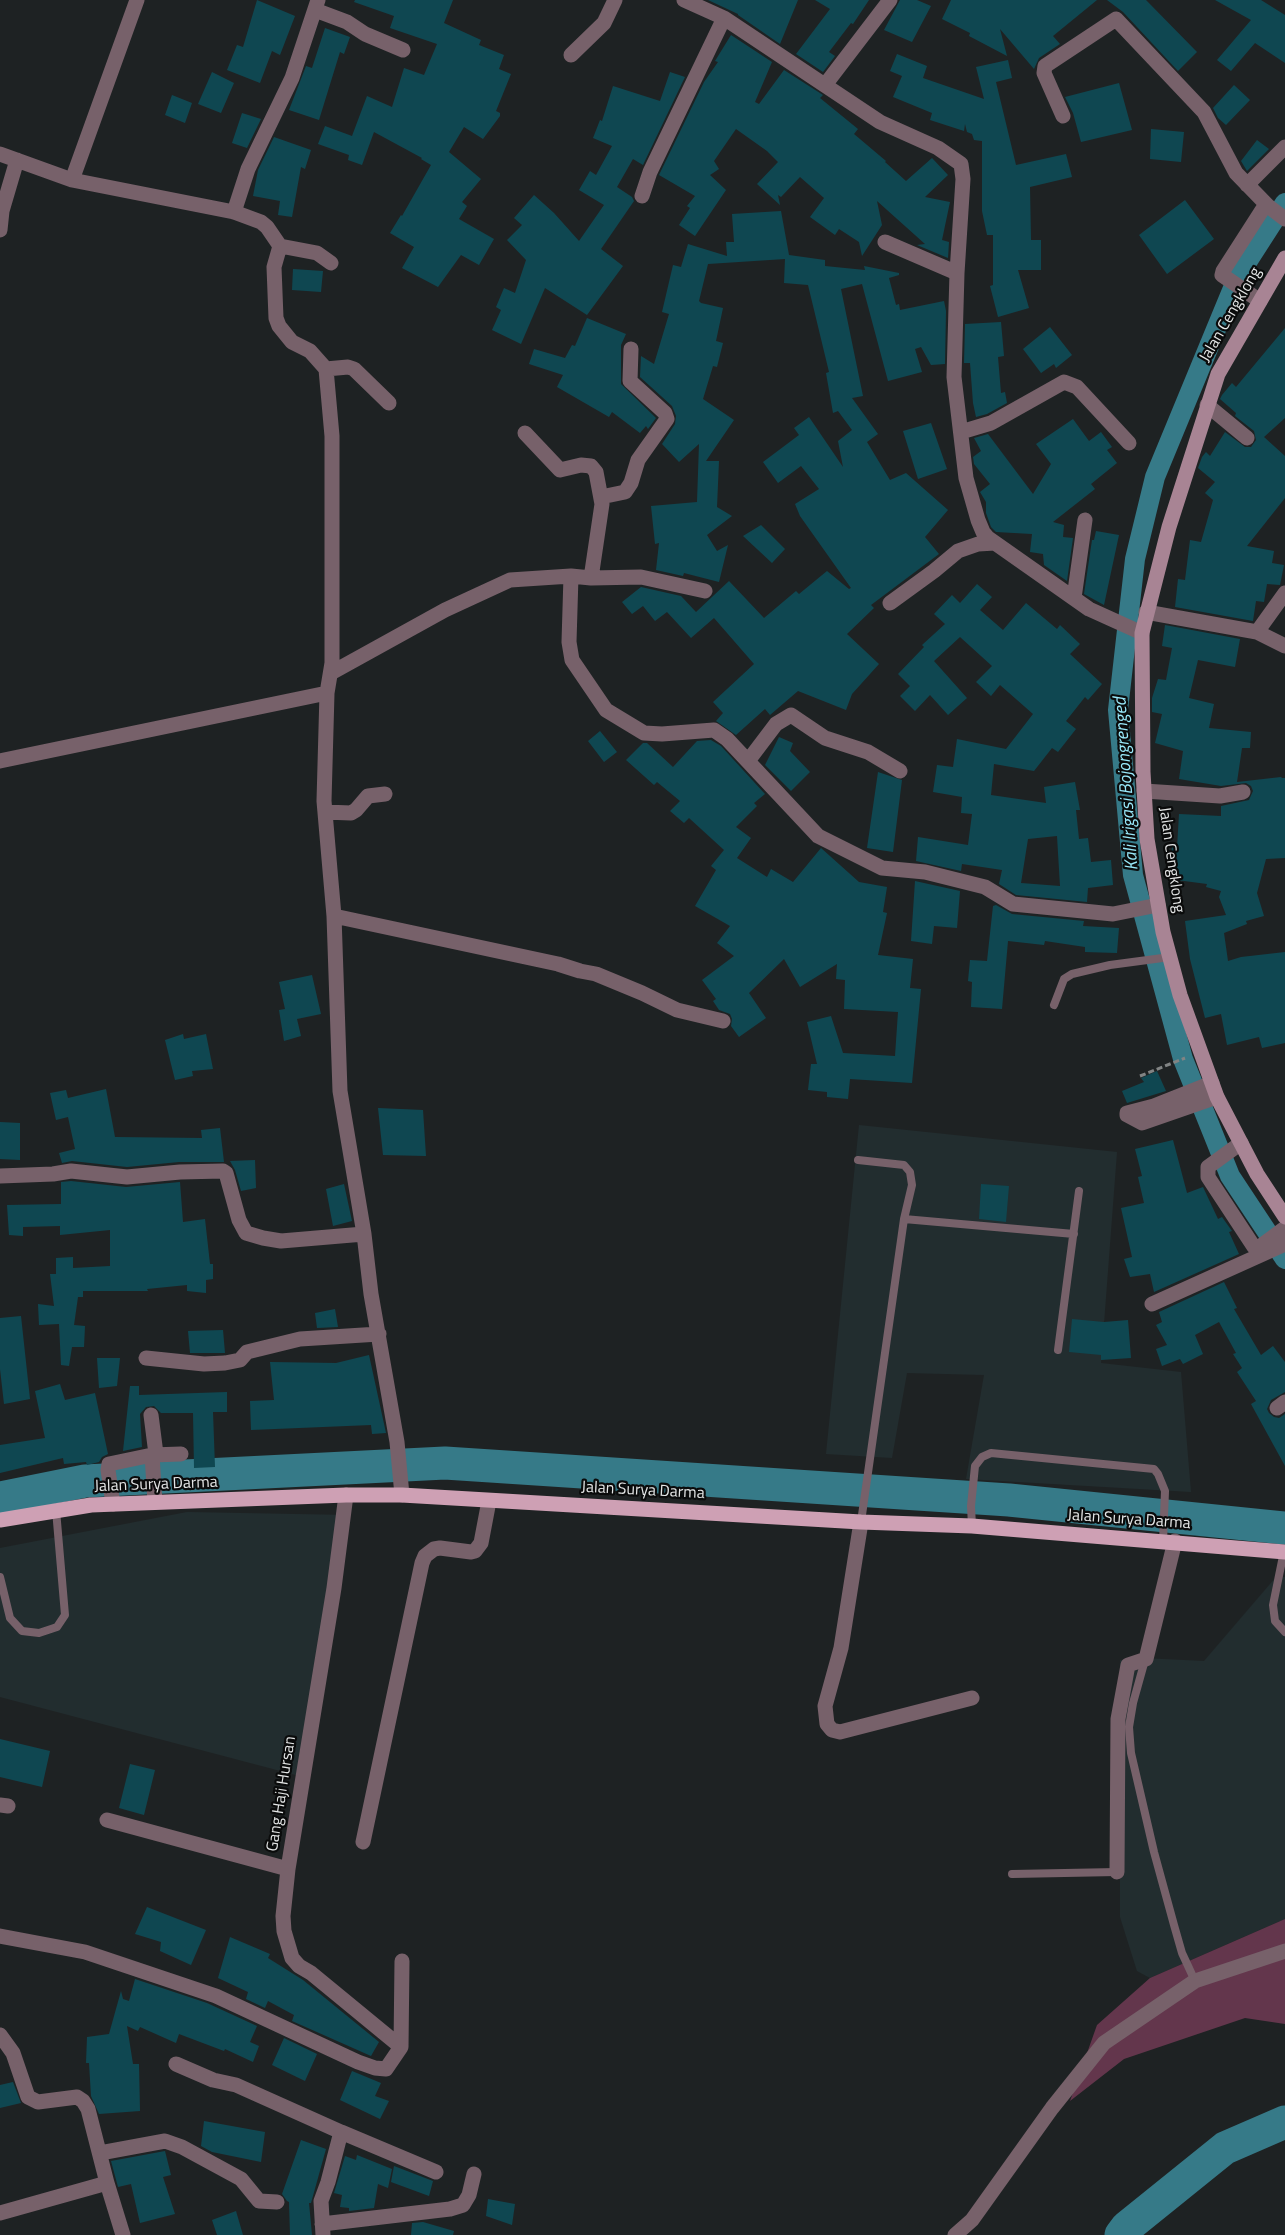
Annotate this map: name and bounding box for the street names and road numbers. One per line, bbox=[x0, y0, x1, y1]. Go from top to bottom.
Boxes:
street label: Jalan Cengklong bbox=[1196, 264, 1266, 366]
street label: Jalan Cengklong bbox=[1154, 806, 1188, 914]
street label: Jalan Surya Darma bbox=[94, 1473, 218, 1497]
street label: Jalan Surya Darma bbox=[581, 1478, 705, 1504]
street label: Jalan Surya Darma bbox=[1067, 1506, 1191, 1534]
street label: Gang Haji Hursan bbox=[263, 1735, 301, 1853]

